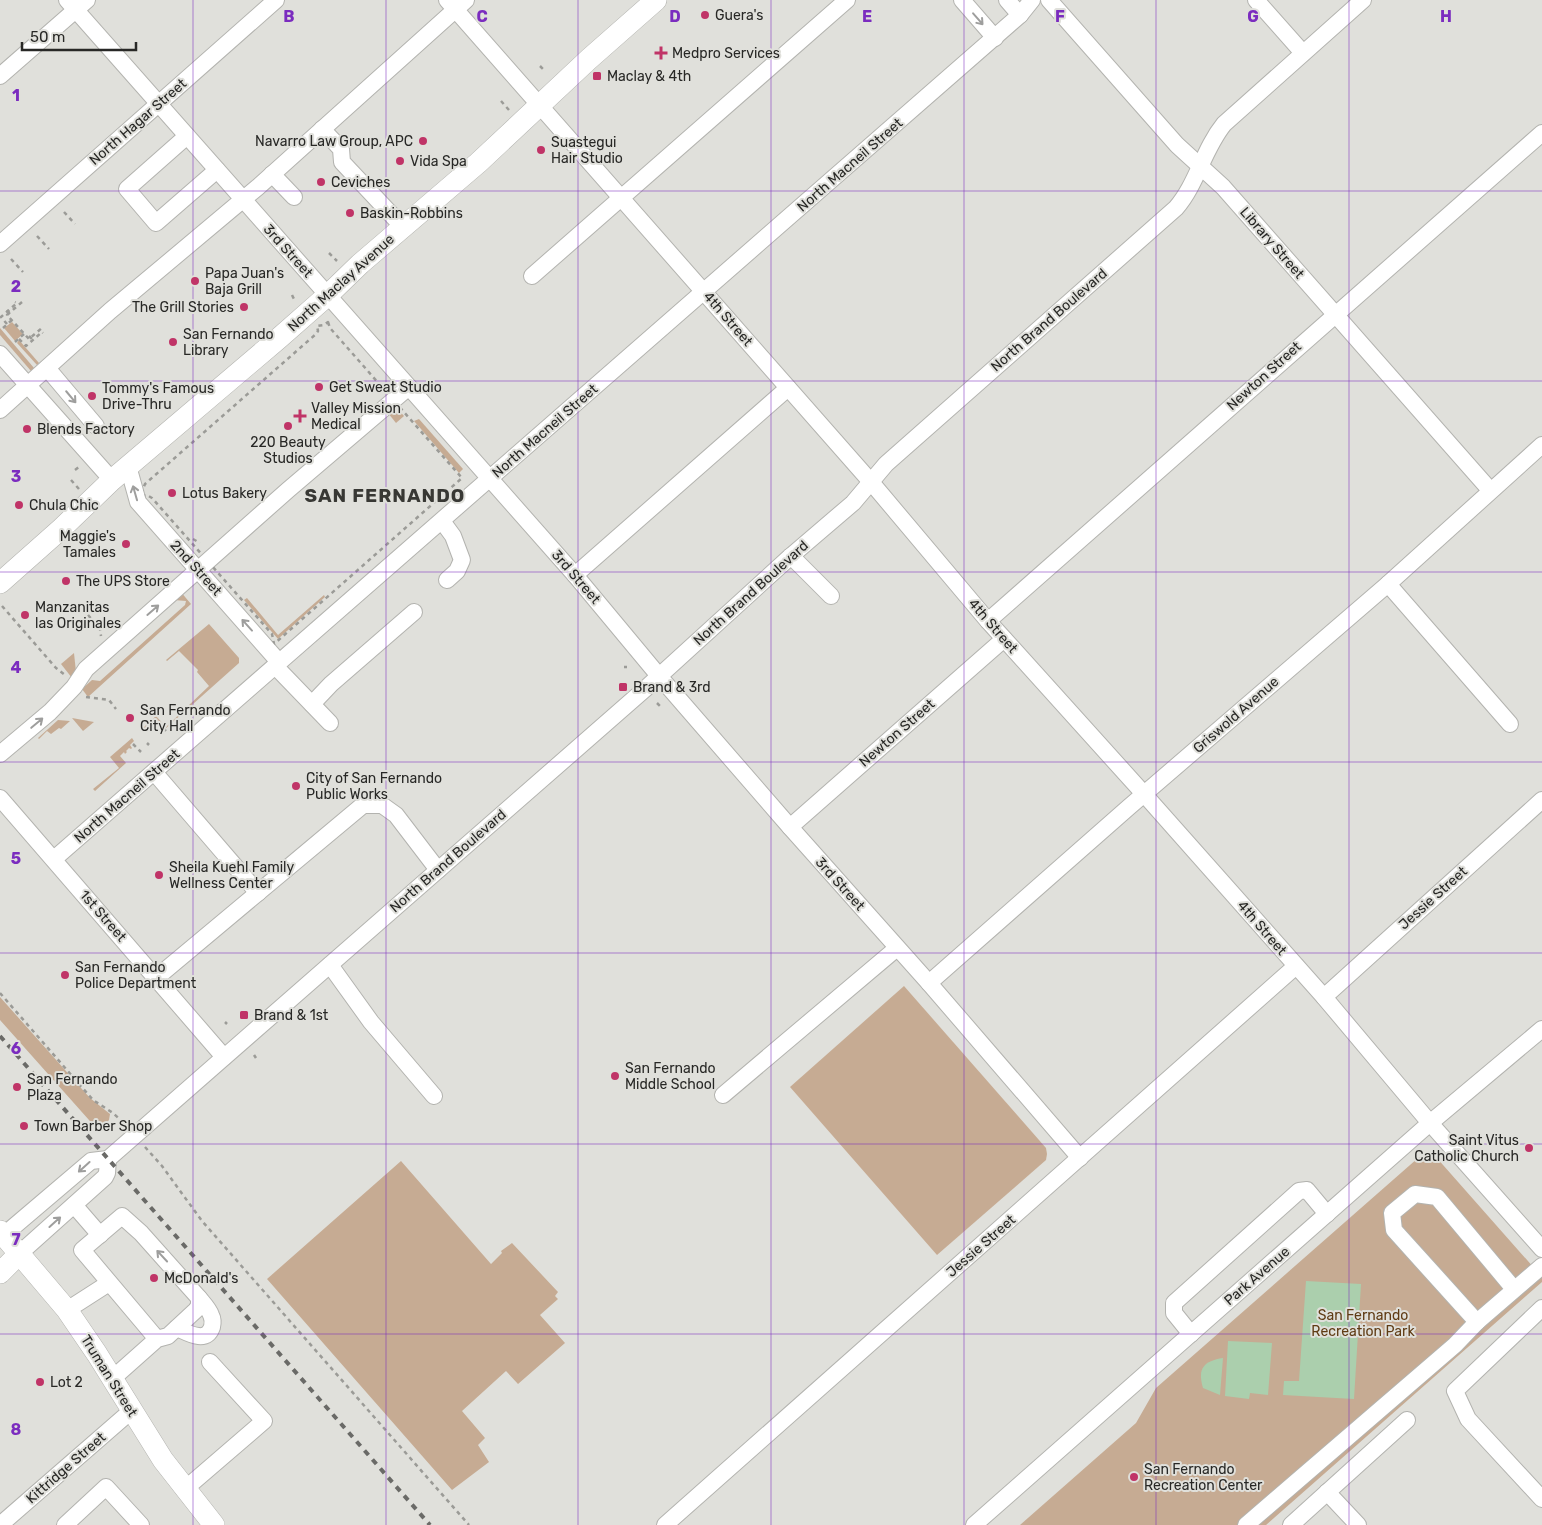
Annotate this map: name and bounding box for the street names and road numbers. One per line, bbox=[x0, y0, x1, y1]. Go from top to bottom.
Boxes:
street label: North Hagar Street bbox=[86, 75, 190, 169]
street label: North Macneil Street bbox=[794, 114, 907, 215]
street label: Library Street bbox=[1236, 204, 1308, 283]
street label: 3rd Street bbox=[260, 221, 317, 282]
street label: North Maclay Avenue bbox=[284, 231, 398, 335]
street label: North Brand Boulevard bbox=[987, 265, 1111, 375]
street label: 4th Street bbox=[700, 288, 757, 350]
street label: Newton Street bbox=[1223, 338, 1305, 414]
street label: North Macneil Street bbox=[489, 380, 602, 481]
street label: 2nd Street bbox=[167, 537, 226, 600]
street label: North Brand Boulevard bbox=[690, 537, 812, 649]
street label: 3rd Street bbox=[548, 547, 604, 608]
street label: 4th Street bbox=[965, 595, 1022, 657]
street label: Griswold Avenue bbox=[1190, 673, 1282, 757]
street label: Newton Street bbox=[856, 695, 939, 770]
street label: North Macneil Street bbox=[71, 745, 184, 846]
street label: North Brand Boulevard bbox=[386, 806, 510, 916]
street label: 3rd Street bbox=[812, 854, 869, 915]
street label: Jessie Street bbox=[1395, 863, 1471, 933]
street label: 1st Street bbox=[76, 887, 130, 946]
street label: 4th Street bbox=[1234, 897, 1291, 959]
street label: Jessie Street bbox=[943, 1211, 1019, 1281]
street label: Park Avenue bbox=[1221, 1243, 1293, 1309]
street label: Truman Street bbox=[77, 1332, 141, 1420]
street label: Kittridge Street bbox=[23, 1428, 110, 1507]

